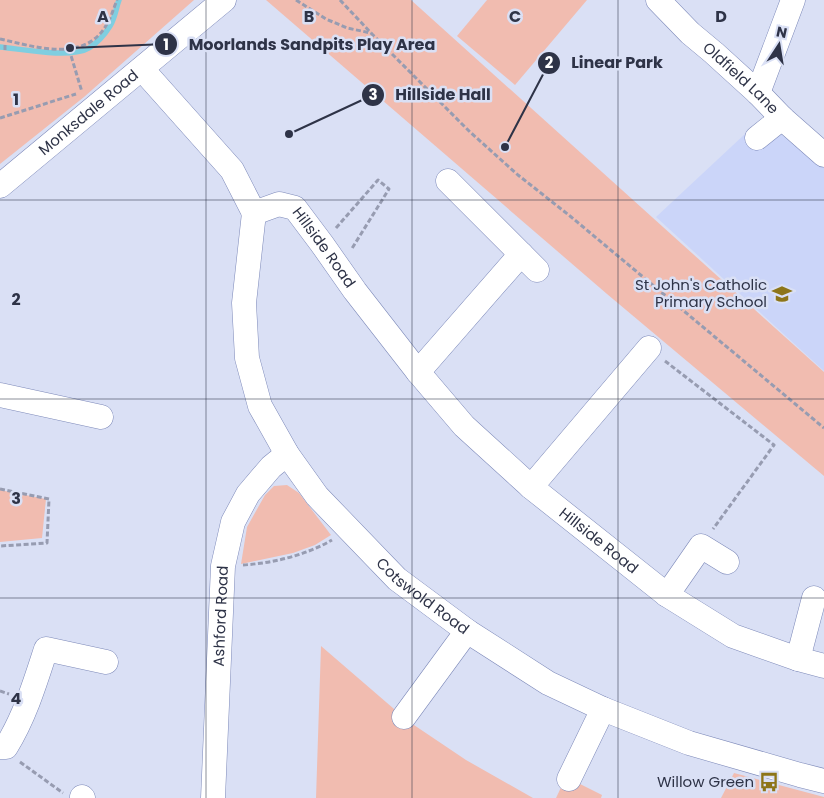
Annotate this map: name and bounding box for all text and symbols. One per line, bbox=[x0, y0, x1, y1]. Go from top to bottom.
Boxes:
text: A bbox=[97, 5, 109, 28]
text: B bbox=[304, 5, 314, 28]
text: C bbox=[509, 5, 521, 28]
text: D bbox=[715, 5, 727, 28]
north arrow bbox=[754, 20, 804, 70]
text: N bbox=[774, 21, 789, 43]
callout: Moorlands Sandpits Play Area bbox=[153, 29, 445, 60]
text: Moorlands Sandpits Play Area bbox=[189, 33, 435, 56]
text: 1 bbox=[163, 34, 169, 55]
street label: Oldfield Lane bbox=[699, 37, 784, 119]
callout: Linear Park bbox=[536, 47, 673, 78]
text: Linear Park bbox=[571, 51, 663, 74]
text: 2 bbox=[545, 52, 554, 73]
street label: Monksdale Road bbox=[34, 64, 143, 160]
callout: Hillside Hall bbox=[360, 79, 501, 110]
text: Hillside Hall bbox=[395, 83, 491, 106]
text: 3 bbox=[368, 84, 378, 105]
text: 1 bbox=[13, 88, 19, 111]
street label: Hillside Road bbox=[288, 202, 361, 292]
place label: St John's Catholic Primary School bbox=[635, 274, 767, 312]
school or university icon: St John's Catholic Primary School bbox=[771, 283, 793, 305]
text: 2 bbox=[11, 288, 21, 311]
text: 3 bbox=[11, 487, 21, 510]
street label: Hillside Road bbox=[555, 502, 643, 578]
street label: Cotswold Road bbox=[372, 553, 474, 639]
street label: Ashford Road bbox=[208, 565, 233, 667]
text: 4 bbox=[11, 687, 22, 710]
place label: Willow Green bbox=[657, 771, 754, 792]
bus stop icon: Willow Green bbox=[758, 771, 780, 793]

